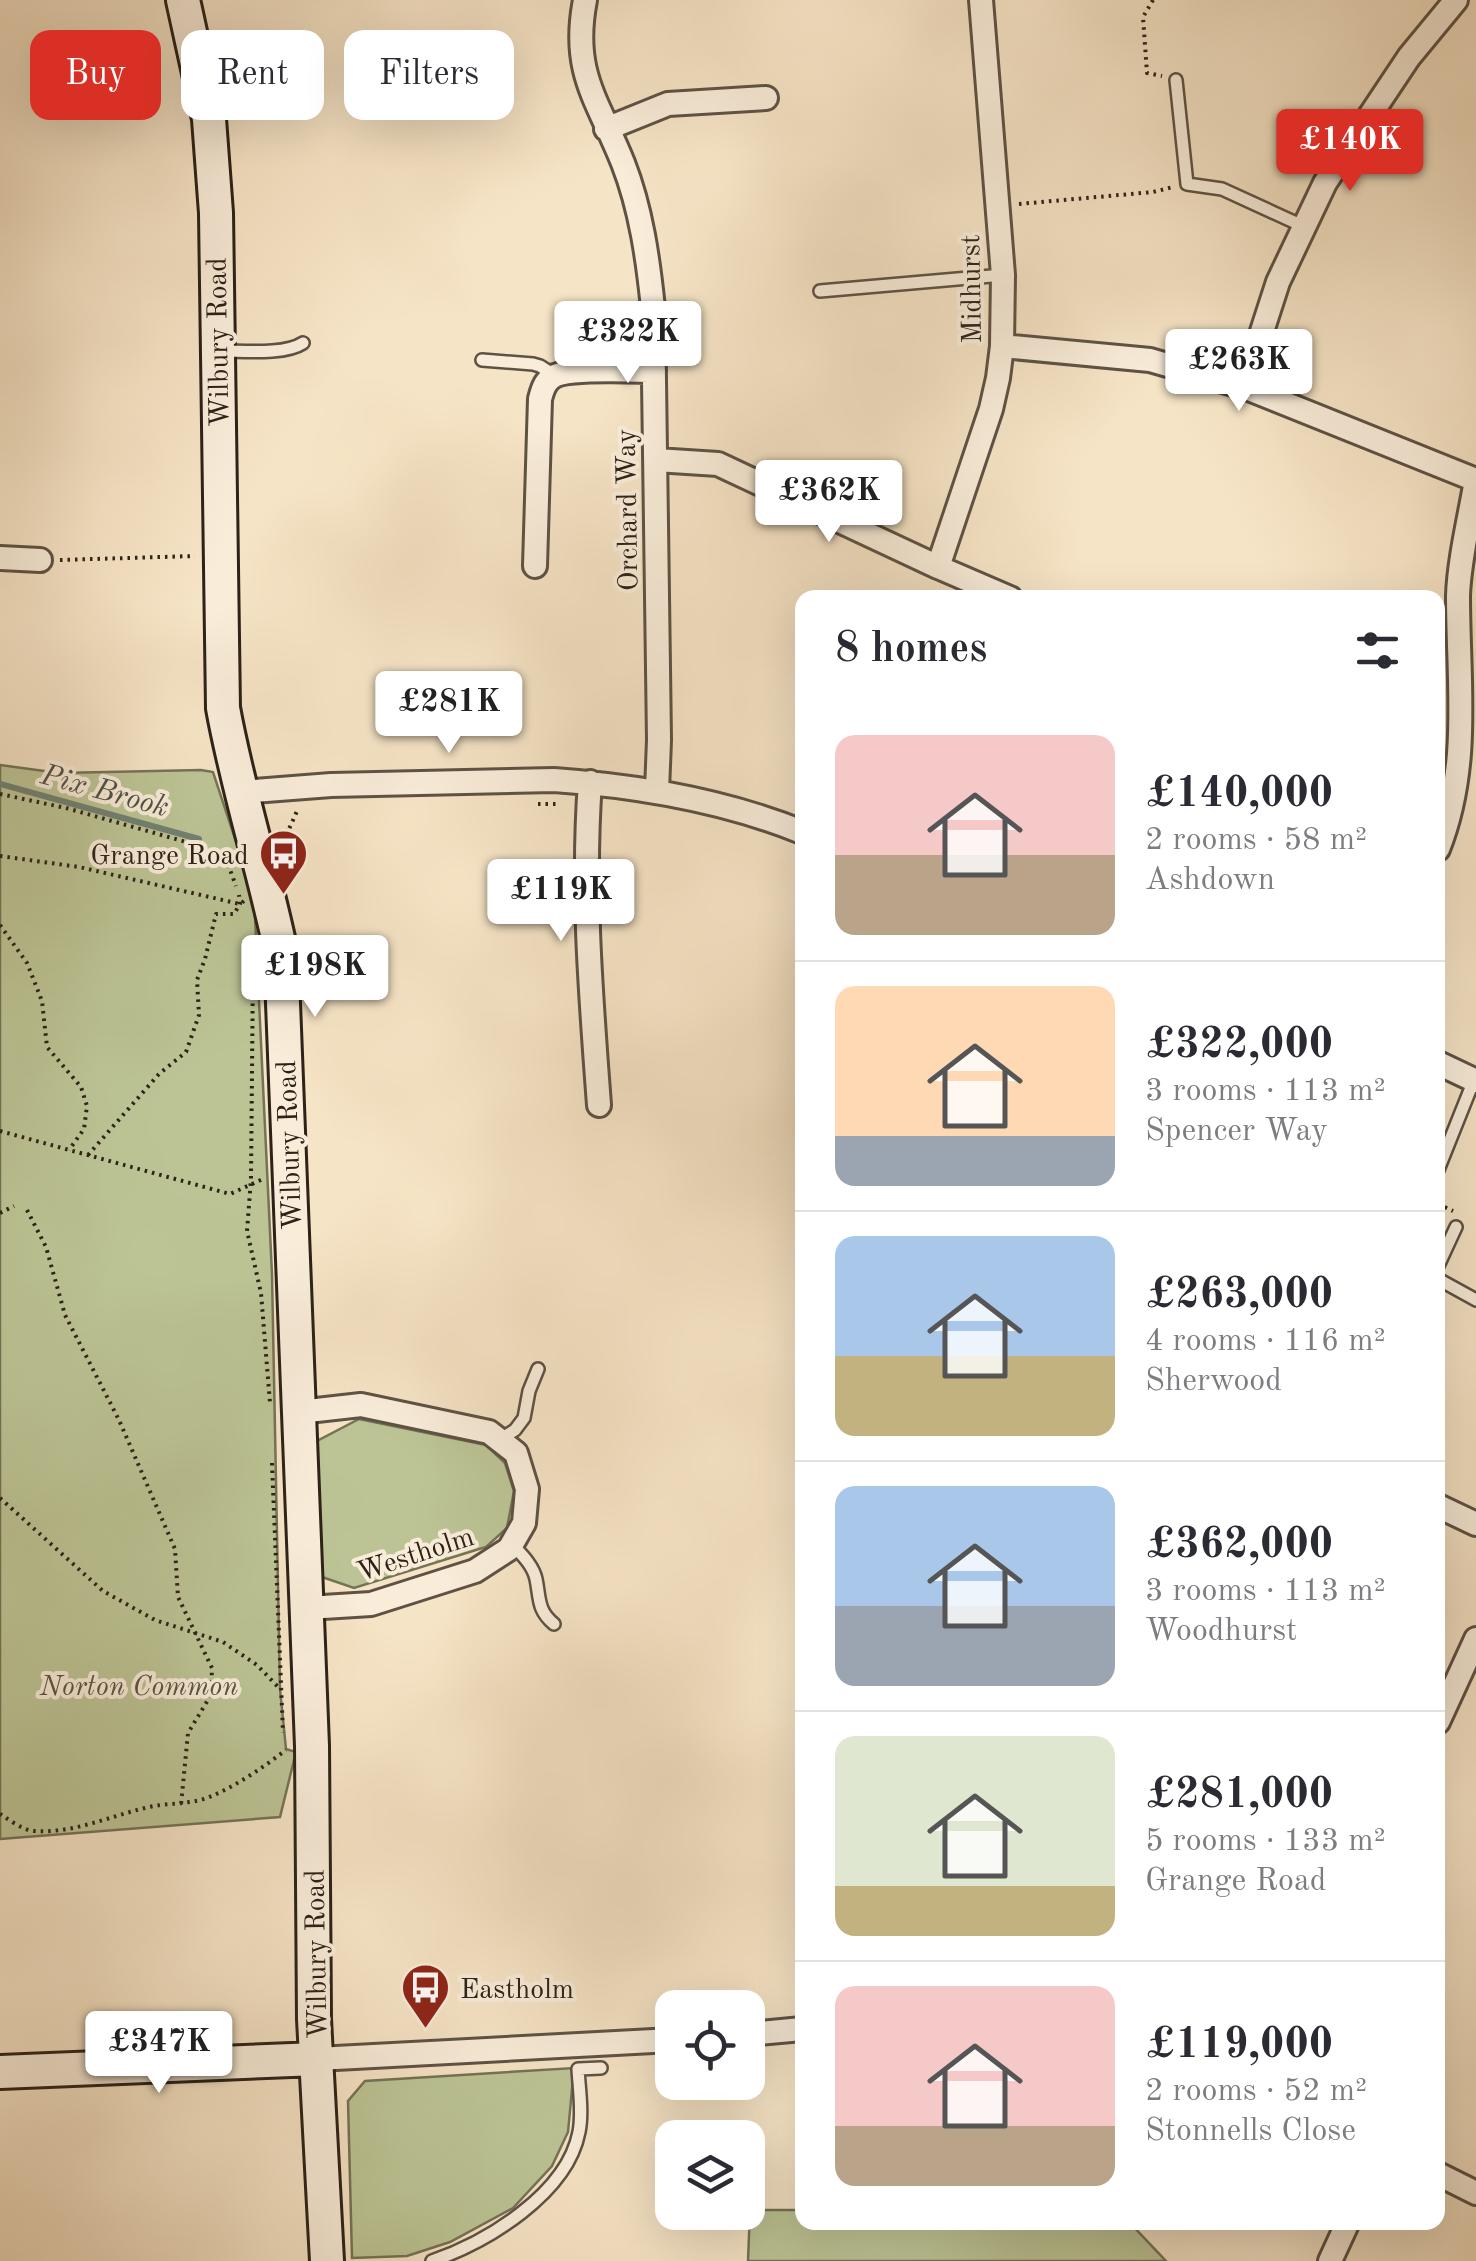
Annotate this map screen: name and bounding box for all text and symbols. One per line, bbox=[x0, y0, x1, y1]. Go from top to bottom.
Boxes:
chip: Buy bbox=[30, 30, 161, 120]
chip: Rent bbox=[181, 30, 324, 120]
chip: Filters bbox=[344, 30, 514, 120]
pin: £140K bbox=[1280, 109, 1420, 194]
text: £140K bbox=[1298, 125, 1402, 157]
street label: Midhurst bbox=[958, 234, 988, 344]
street label: Wilbury Road bbox=[205, 257, 235, 427]
pin: £322K bbox=[558, 301, 698, 386]
text: £322K bbox=[576, 317, 680, 349]
pin: £263K bbox=[1169, 329, 1309, 414]
text: £263K bbox=[1187, 345, 1291, 377]
street label: Orchard Way bbox=[614, 428, 644, 591]
pin: £362K bbox=[759, 460, 899, 545]
text: £362K bbox=[777, 476, 881, 508]
icon: filters bbox=[1350, 623, 1405, 678]
text: 8 homes bbox=[835, 629, 987, 671]
pin: £281K bbox=[379, 671, 519, 756]
text: £281K bbox=[397, 687, 501, 719]
water label: Pix Brook bbox=[36, 760, 172, 823]
text: £140,000 bbox=[1145, 774, 1333, 816]
icon: home bbox=[915, 775, 1035, 895]
text: 2 rooms · 58 m² bbox=[1145, 825, 1367, 857]
bus stop icon: Grange Road bbox=[258, 828, 310, 896]
place label: Grange Road bbox=[90, 843, 249, 871]
pin: £119K bbox=[491, 859, 631, 944]
text: Ashdown bbox=[1145, 865, 1275, 897]
text: £119K bbox=[509, 875, 613, 907]
pin: £198K bbox=[245, 935, 385, 1020]
text: £198K bbox=[263, 951, 367, 983]
text: £322,000 bbox=[1145, 1025, 1333, 1067]
icon: home bbox=[915, 1026, 1035, 1146]
street label: Wilbury Road bbox=[274, 1060, 308, 1230]
text: 3 rooms · 113 m² bbox=[1145, 1076, 1386, 1108]
text: Spencer Way bbox=[1145, 1116, 1328, 1148]
text: £263,000 bbox=[1145, 1275, 1333, 1317]
icon: home bbox=[915, 1276, 1035, 1396]
text: 4 rooms · 116 m² bbox=[1145, 1326, 1386, 1358]
text: Sherwood bbox=[1145, 1366, 1282, 1398]
street label: Westholm bbox=[354, 1524, 478, 1588]
text: £362,000 bbox=[1145, 1525, 1333, 1567]
icon: home bbox=[915, 1526, 1035, 1646]
text: 3 rooms · 113 m² bbox=[1145, 1576, 1386, 1608]
text: Woodhurst bbox=[1145, 1616, 1297, 1648]
park label: Norton Common bbox=[39, 1674, 238, 1702]
text: £281,000 bbox=[1145, 1775, 1333, 1817]
icon: home bbox=[915, 1776, 1035, 1896]
text: 5 rooms · 133 m² bbox=[1145, 1826, 1386, 1858]
text: Grange Road bbox=[1145, 1866, 1327, 1898]
street label: Wilbury Road bbox=[303, 1869, 333, 2039]
bus stop icon: Eastholm bbox=[399, 1962, 451, 2030]
place label: Eastholm bbox=[460, 1977, 574, 2005]
map controls bbox=[655, 1990, 765, 2230]
button: locate bbox=[655, 1990, 765, 2100]
pin: £347K bbox=[89, 2011, 229, 2096]
text: £119,000 bbox=[1145, 2025, 1333, 2067]
icon: home bbox=[915, 2026, 1035, 2146]
text: £347K bbox=[107, 2027, 211, 2059]
text: 2 rooms · 52 m² bbox=[1145, 2076, 1367, 2108]
text: Stonnells Close bbox=[1145, 2116, 1356, 2148]
button: layers bbox=[655, 2120, 765, 2230]

